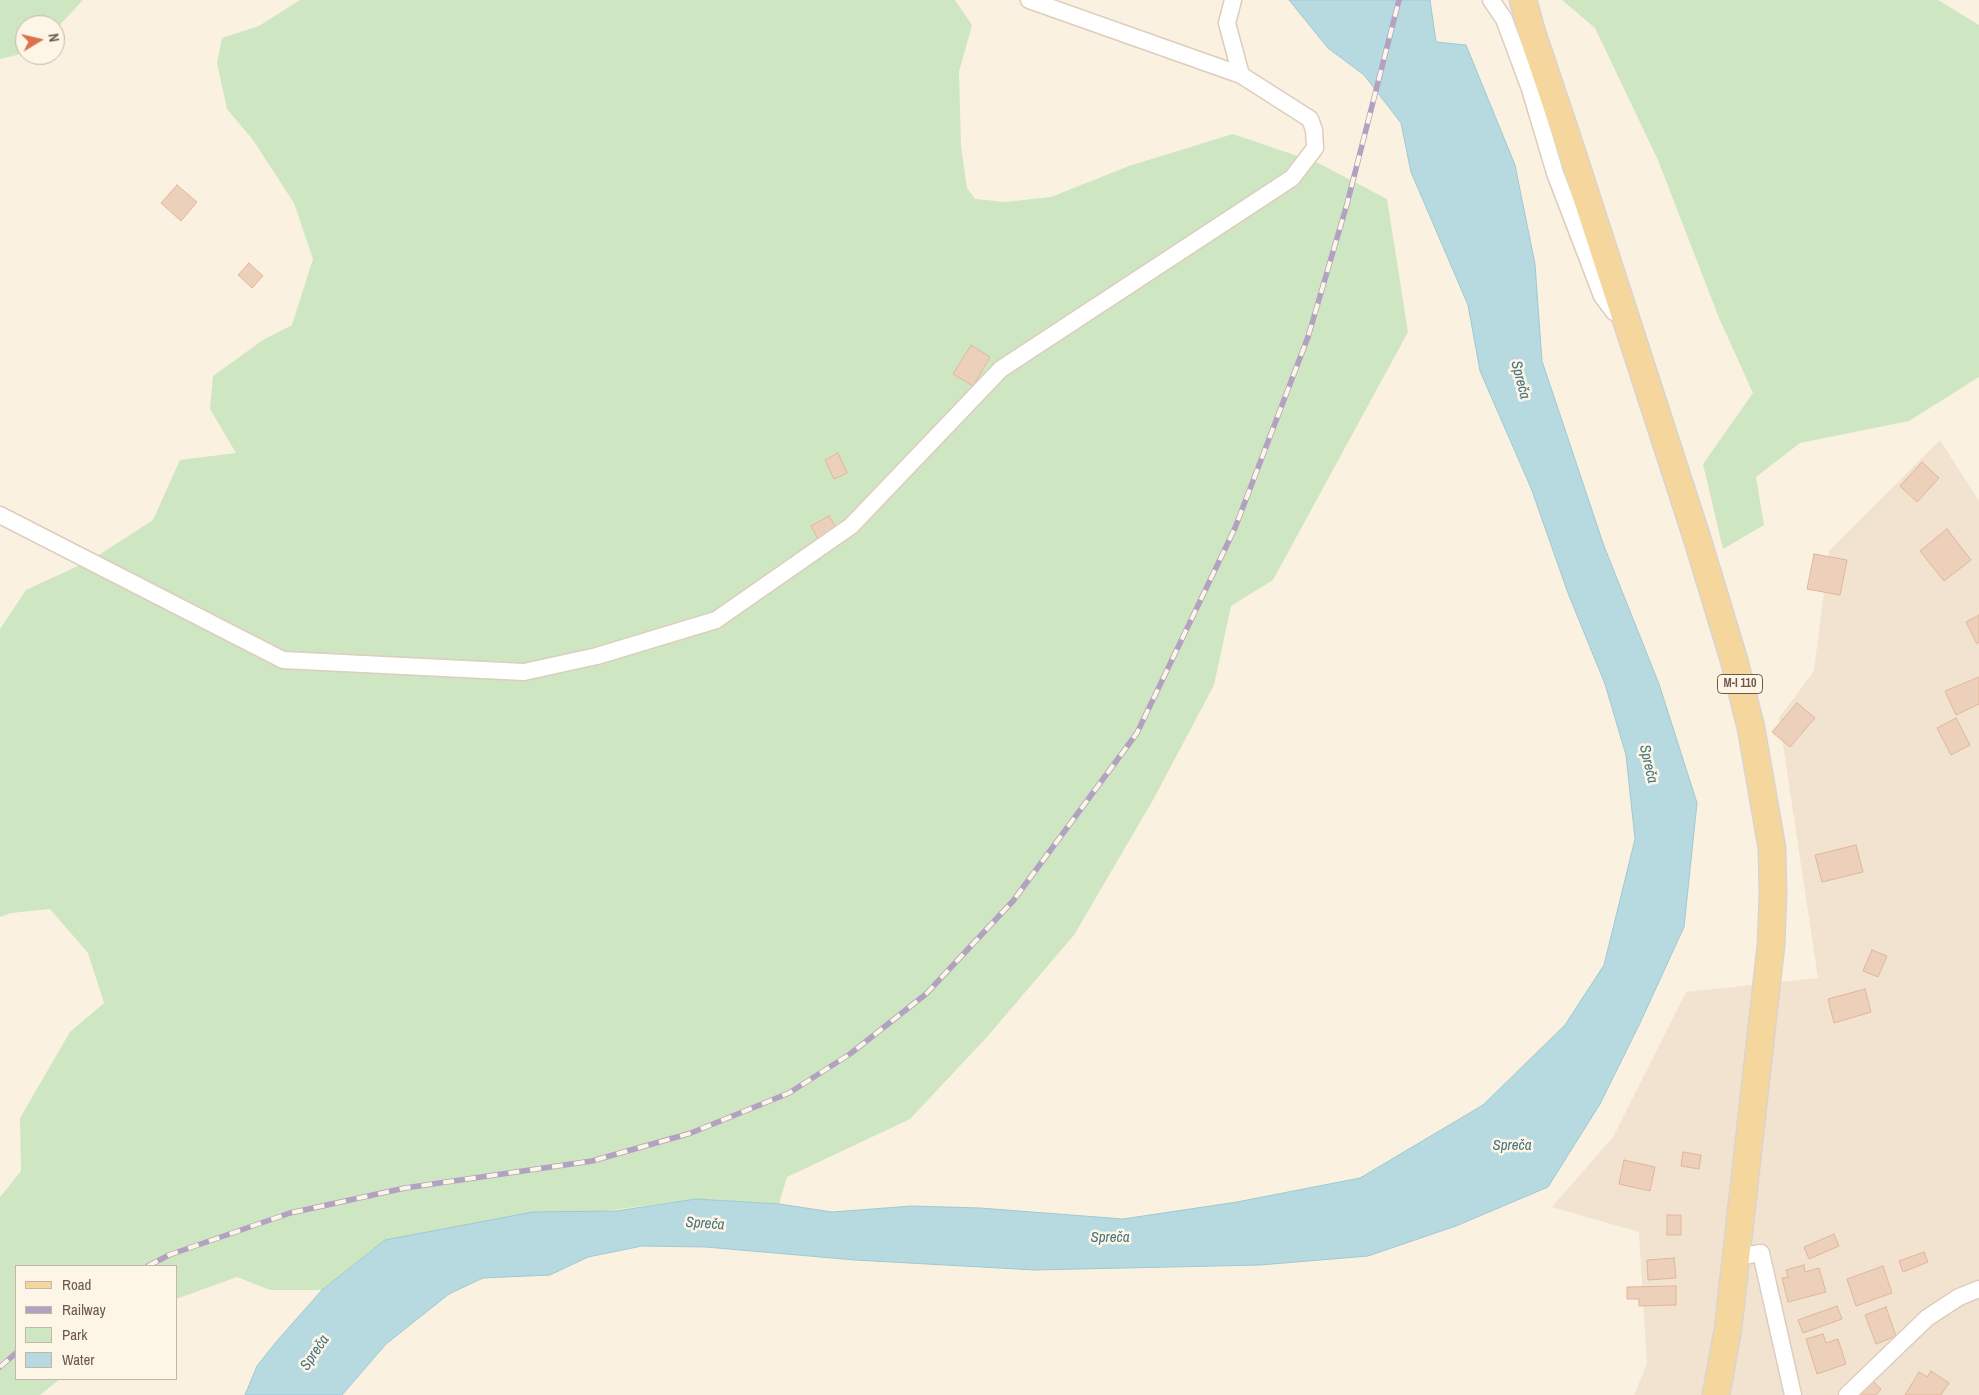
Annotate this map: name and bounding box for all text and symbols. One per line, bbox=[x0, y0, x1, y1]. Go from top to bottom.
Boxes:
north arrow bbox=[15, 15, 65, 65]
text: N bbox=[44, 32, 63, 43]
water label: Spreča bbox=[1507, 359, 1533, 401]
road number: M-I 110 bbox=[1718, 674, 1762, 694]
water label: Spreča bbox=[1635, 743, 1661, 785]
water label: Spreča bbox=[1493, 1137, 1531, 1155]
water label: Spreča bbox=[685, 1214, 725, 1234]
water label: Spreča bbox=[1091, 1229, 1129, 1247]
legend bbox=[15, 1265, 178, 1380]
text: Road bbox=[62, 1274, 91, 1295]
text: Railway bbox=[62, 1299, 106, 1320]
text: Park bbox=[62, 1324, 87, 1345]
water label: Spreča bbox=[297, 1332, 333, 1374]
text: Water bbox=[62, 1349, 94, 1370]

